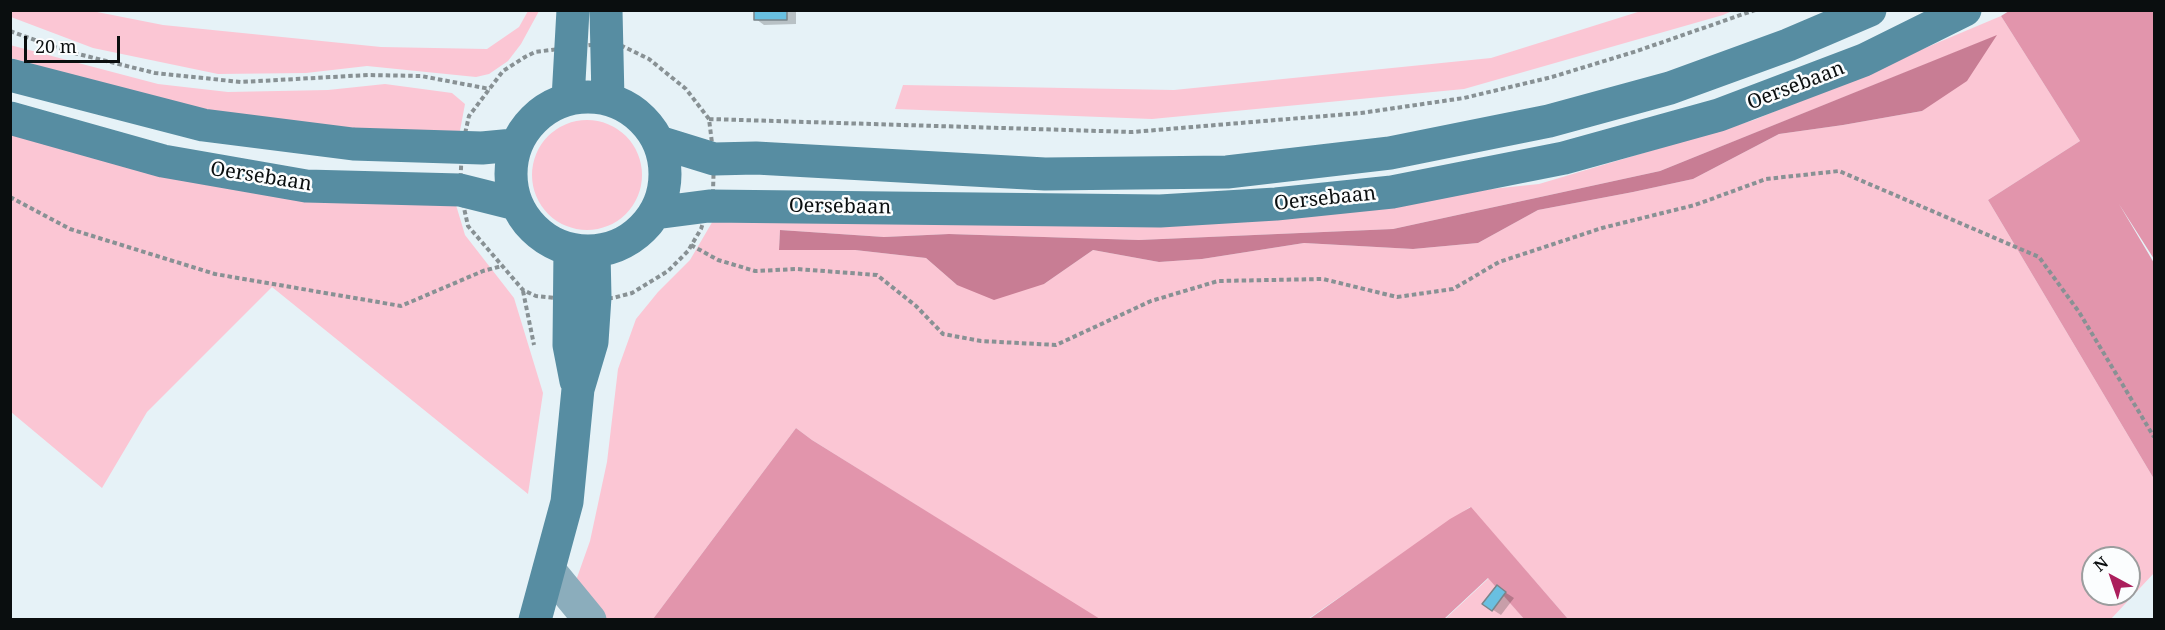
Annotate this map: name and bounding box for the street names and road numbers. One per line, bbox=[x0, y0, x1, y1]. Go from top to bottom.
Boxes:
street label: Oersebaan bbox=[1744, 56, 1848, 116]
street label: Oersebaan bbox=[209, 157, 313, 197]
street label: Oersebaan bbox=[1273, 182, 1377, 216]
street label: Oersebaan bbox=[789, 194, 891, 220]

